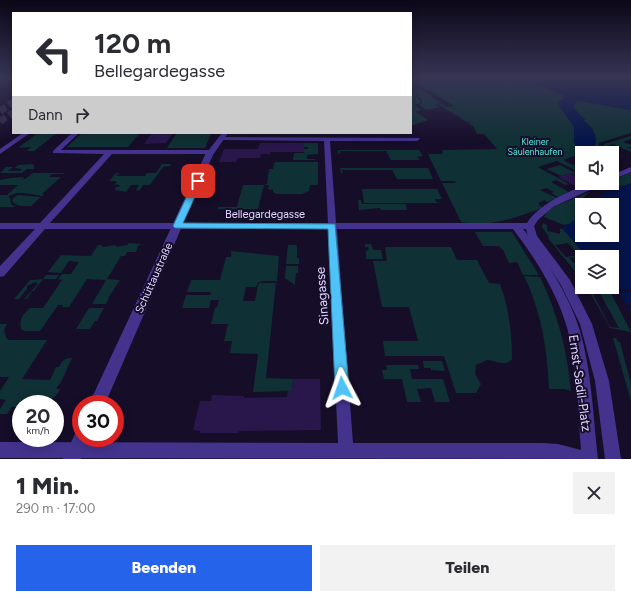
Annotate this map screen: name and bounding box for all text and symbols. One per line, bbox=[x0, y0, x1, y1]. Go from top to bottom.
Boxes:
text: 120 m bbox=[94, 26, 171, 60]
icon: left bbox=[28, 28, 80, 80]
text: Bellegardegasse bbox=[94, 60, 225, 82]
icon: right bbox=[71, 104, 93, 126]
text: Dann bbox=[28, 106, 63, 124]
park label: Kleiner Säulenhaufen bbox=[508, 136, 562, 157]
map controls bbox=[575, 146, 619, 294]
button: sound bbox=[575, 146, 619, 190]
pin bbox=[181, 164, 215, 198]
icon: arrive bbox=[187, 170, 209, 192]
button: search bbox=[575, 198, 619, 242]
street label: Bellegardegasse bbox=[225, 208, 305, 221]
street label: Schüttaustraße bbox=[133, 241, 175, 315]
button: layers bbox=[575, 250, 619, 294]
street label: Sinagasse bbox=[312, 266, 332, 326]
street label: Ernst-Sadil-Platz bbox=[566, 334, 594, 432]
position arrow bbox=[321, 367, 363, 409]
speed limit sign: 30 bbox=[72, 395, 124, 447]
text: 20 bbox=[26, 404, 50, 428]
text: km/h bbox=[27, 424, 49, 437]
text: 1 Min. bbox=[16, 471, 79, 500]
button: close bbox=[573, 472, 615, 514]
text: 290 m · 17:00 bbox=[16, 501, 95, 516]
button: Beenden bbox=[16, 545, 312, 591]
button: Teilen bbox=[320, 545, 615, 591]

